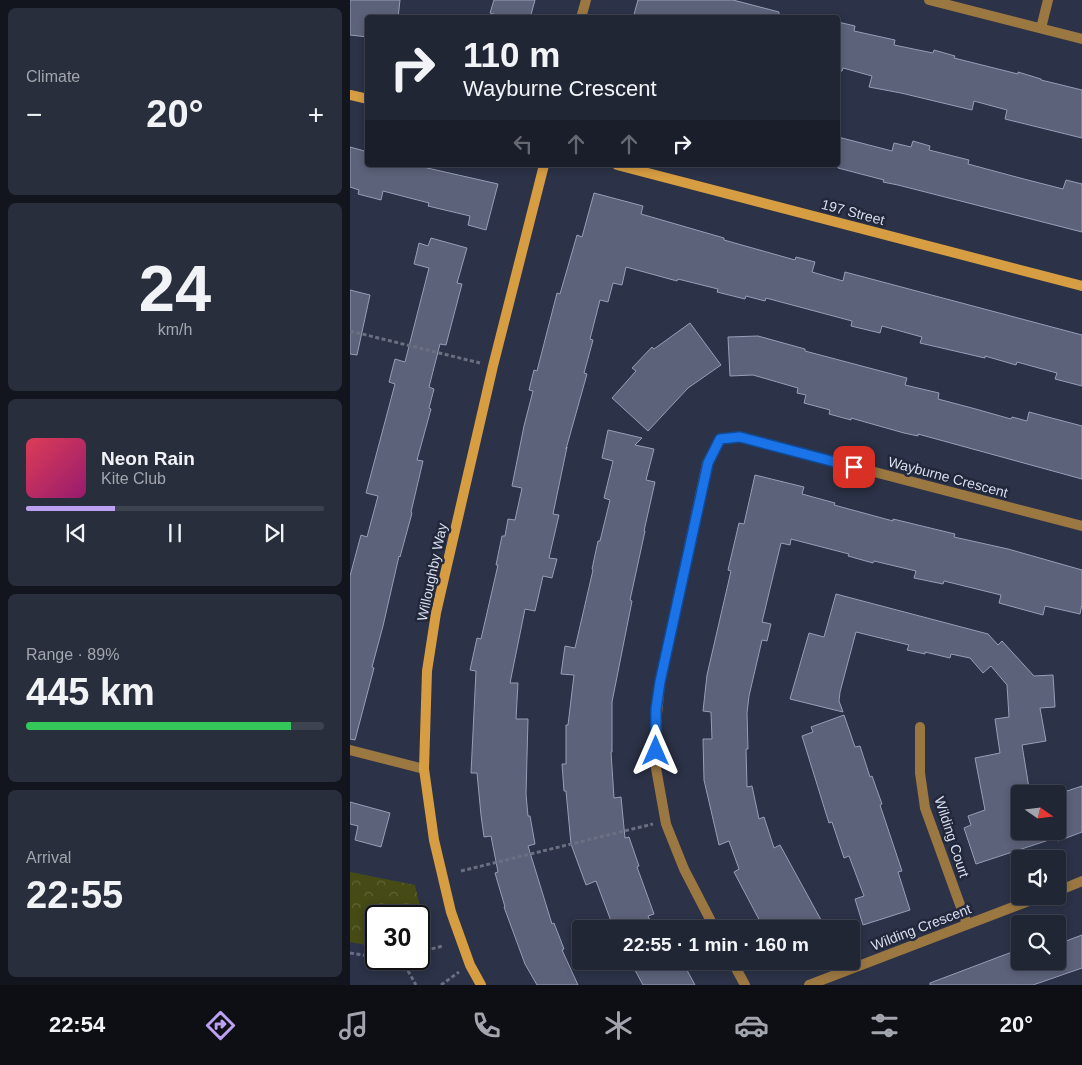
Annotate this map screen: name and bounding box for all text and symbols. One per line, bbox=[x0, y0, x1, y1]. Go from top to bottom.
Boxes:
icon: right bbox=[380, 35, 445, 100]
text: 110 m bbox=[463, 35, 560, 74]
text: Climate bbox=[26, 68, 80, 85]
text: Wayburne Crescent bbox=[463, 76, 657, 101]
text: 20° bbox=[146, 93, 204, 135]
text: − bbox=[26, 99, 42, 130]
text: + bbox=[308, 99, 324, 130]
icon: left bbox=[509, 130, 537, 158]
icon: ahead bbox=[562, 130, 590, 158]
icon: ahead bbox=[615, 130, 643, 158]
icon: right bbox=[668, 130, 696, 158]
street label: 197 Street bbox=[820, 196, 886, 228]
text: 24 bbox=[139, 252, 211, 325]
text: km/h bbox=[158, 321, 192, 338]
pin bbox=[833, 446, 875, 488]
text: Neon Rain bbox=[101, 448, 195, 469]
icon: arrive bbox=[840, 453, 868, 481]
street label: Wayburne Crescent bbox=[886, 453, 1010, 501]
text: Kite Club bbox=[101, 470, 166, 487]
icon: previous bbox=[62, 519, 90, 547]
icon: pause bbox=[161, 519, 189, 547]
icon: next bbox=[260, 519, 288, 547]
street label: Willoughby Way bbox=[414, 521, 450, 623]
text: Range · 89% bbox=[26, 646, 119, 663]
text: 445 km bbox=[26, 671, 155, 713]
position arrow bbox=[629, 724, 681, 776]
north arrow bbox=[1011, 785, 1066, 840]
map controls bbox=[1011, 785, 1066, 970]
street label: Wilding Court bbox=[931, 795, 973, 880]
text: Arrival bbox=[26, 849, 71, 866]
button: sound bbox=[1011, 850, 1066, 905]
text: 22:55 bbox=[26, 874, 123, 916]
street label: Wilding Crescent bbox=[869, 901, 973, 953]
speed limit sign: 30 bbox=[365, 905, 430, 970]
button: search bbox=[1011, 915, 1066, 970]
text: 22:55 · 1 min · 160 m bbox=[623, 934, 809, 955]
icon: directions bbox=[203, 1008, 238, 1043]
icon: music bbox=[336, 1008, 371, 1043]
icon: phone bbox=[469, 1008, 504, 1043]
icon: climate bbox=[601, 1008, 636, 1043]
icon: car bbox=[734, 1008, 769, 1043]
icon: filters bbox=[867, 1008, 902, 1043]
text: 22:54 bbox=[49, 1012, 105, 1037]
text: 20° bbox=[1000, 1012, 1033, 1037]

